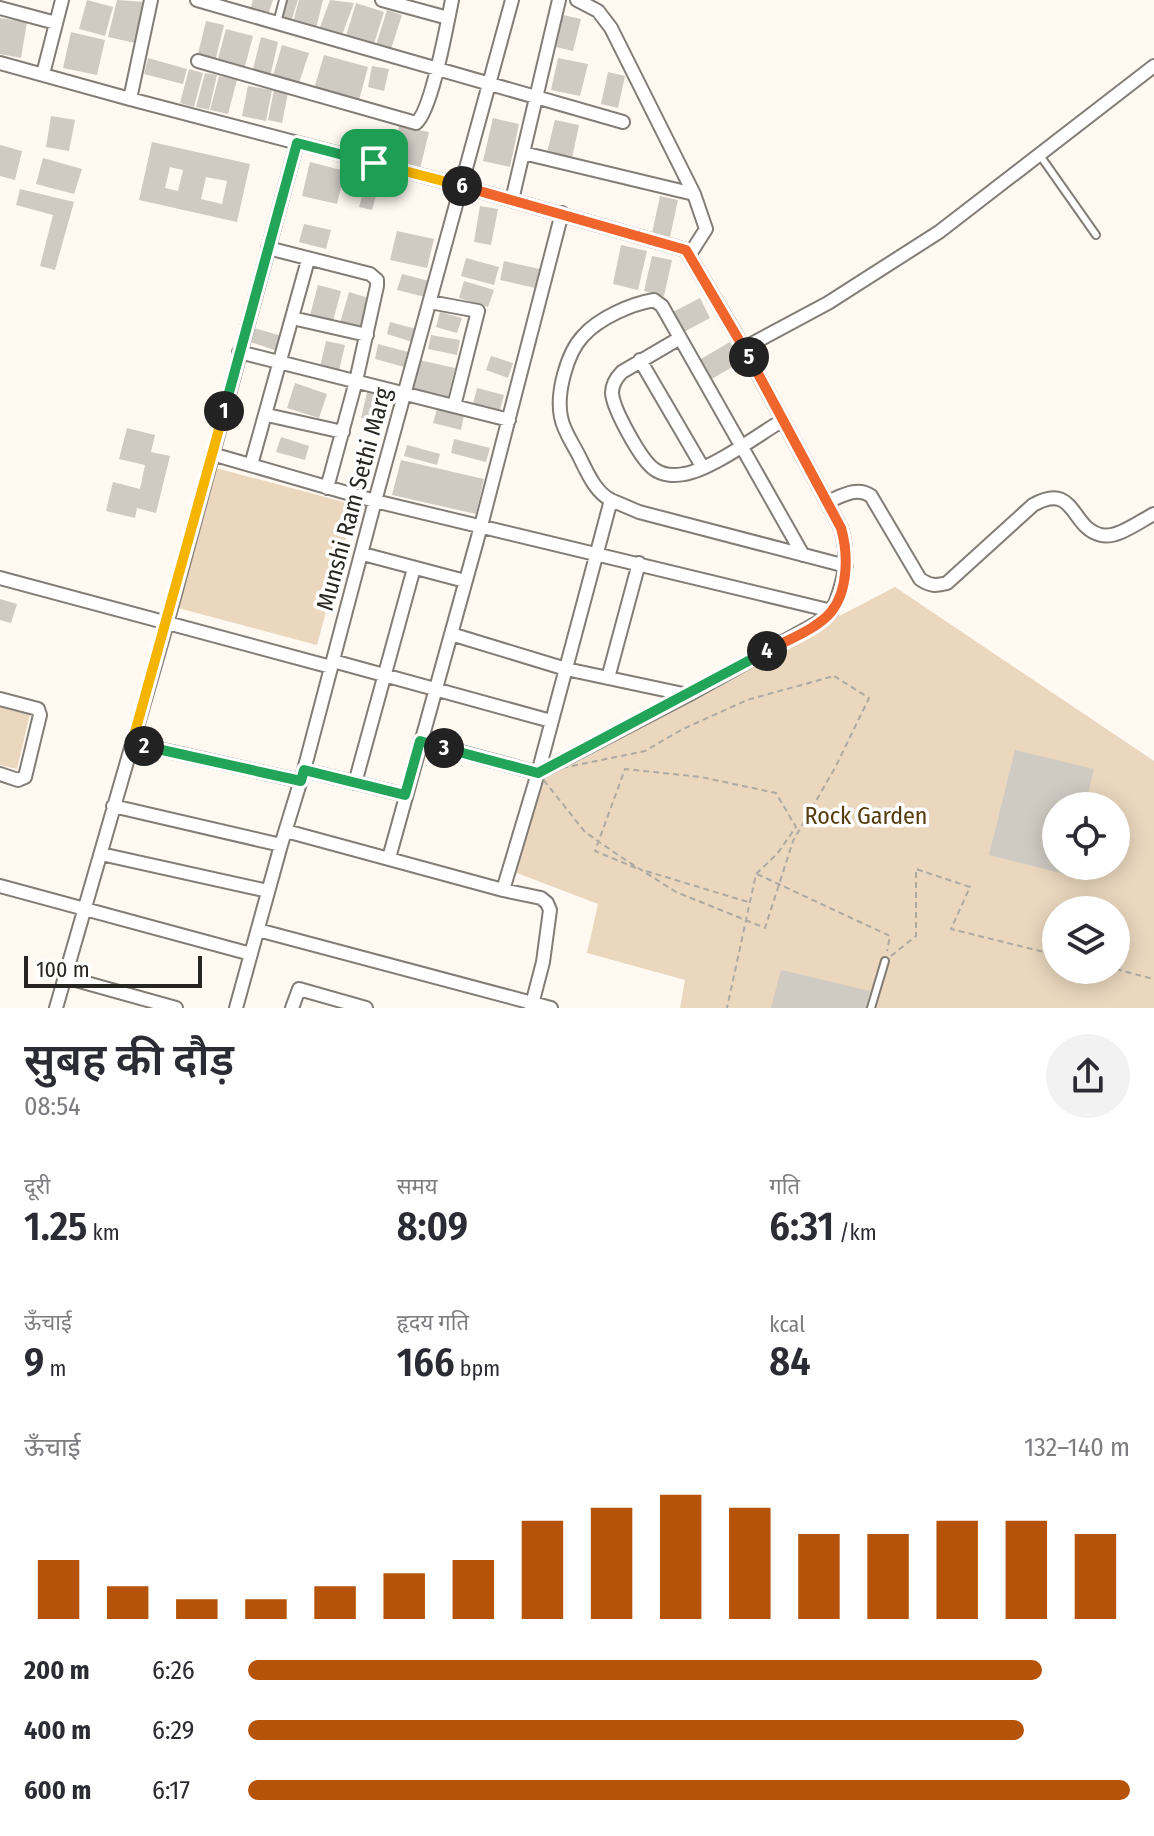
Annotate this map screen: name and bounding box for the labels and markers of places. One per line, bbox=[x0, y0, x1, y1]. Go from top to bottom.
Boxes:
pin bbox=[340, 129, 408, 197]
pin: 6 bbox=[442, 166, 482, 206]
pin: 5 bbox=[729, 337, 769, 377]
pin: 1 bbox=[204, 391, 244, 431]
pin: 4 bbox=[747, 631, 787, 671]
pin: 2 bbox=[124, 726, 164, 766]
pin: 3 bbox=[424, 728, 464, 768]

